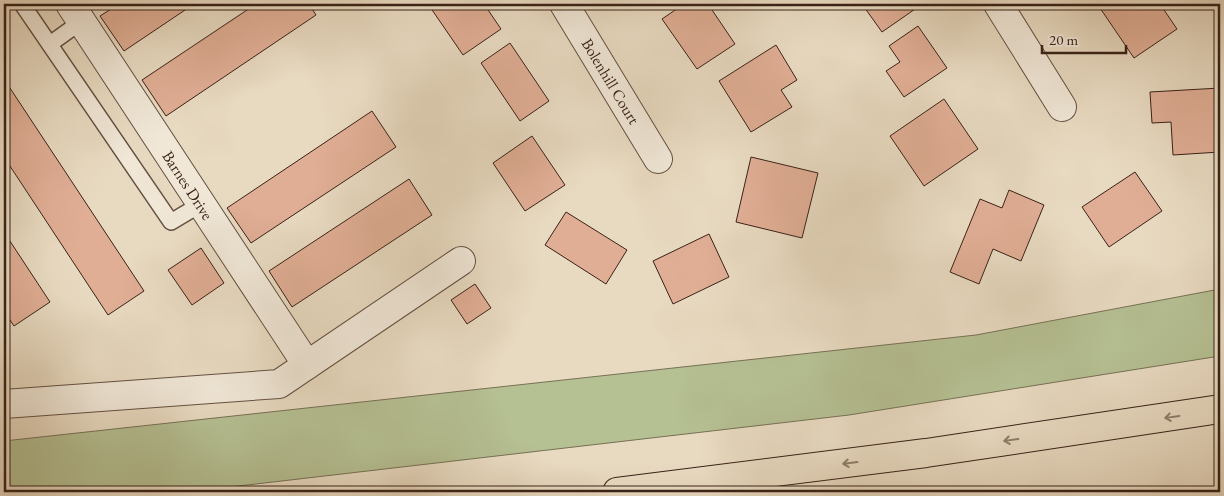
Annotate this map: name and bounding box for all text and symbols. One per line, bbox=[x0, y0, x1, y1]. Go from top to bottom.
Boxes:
scale bar bbox=[1042, 22, 1125, 54]
text: 20 m bbox=[1049, 30, 1078, 49]
street label: Bolenhill Court bbox=[577, 34, 644, 128]
street label: Barnes Drive bbox=[157, 147, 218, 224]
one-way arrow bbox=[1164, 412, 1180, 422]
one-way arrow bbox=[1004, 436, 1020, 446]
one-way arrow bbox=[843, 458, 859, 468]

